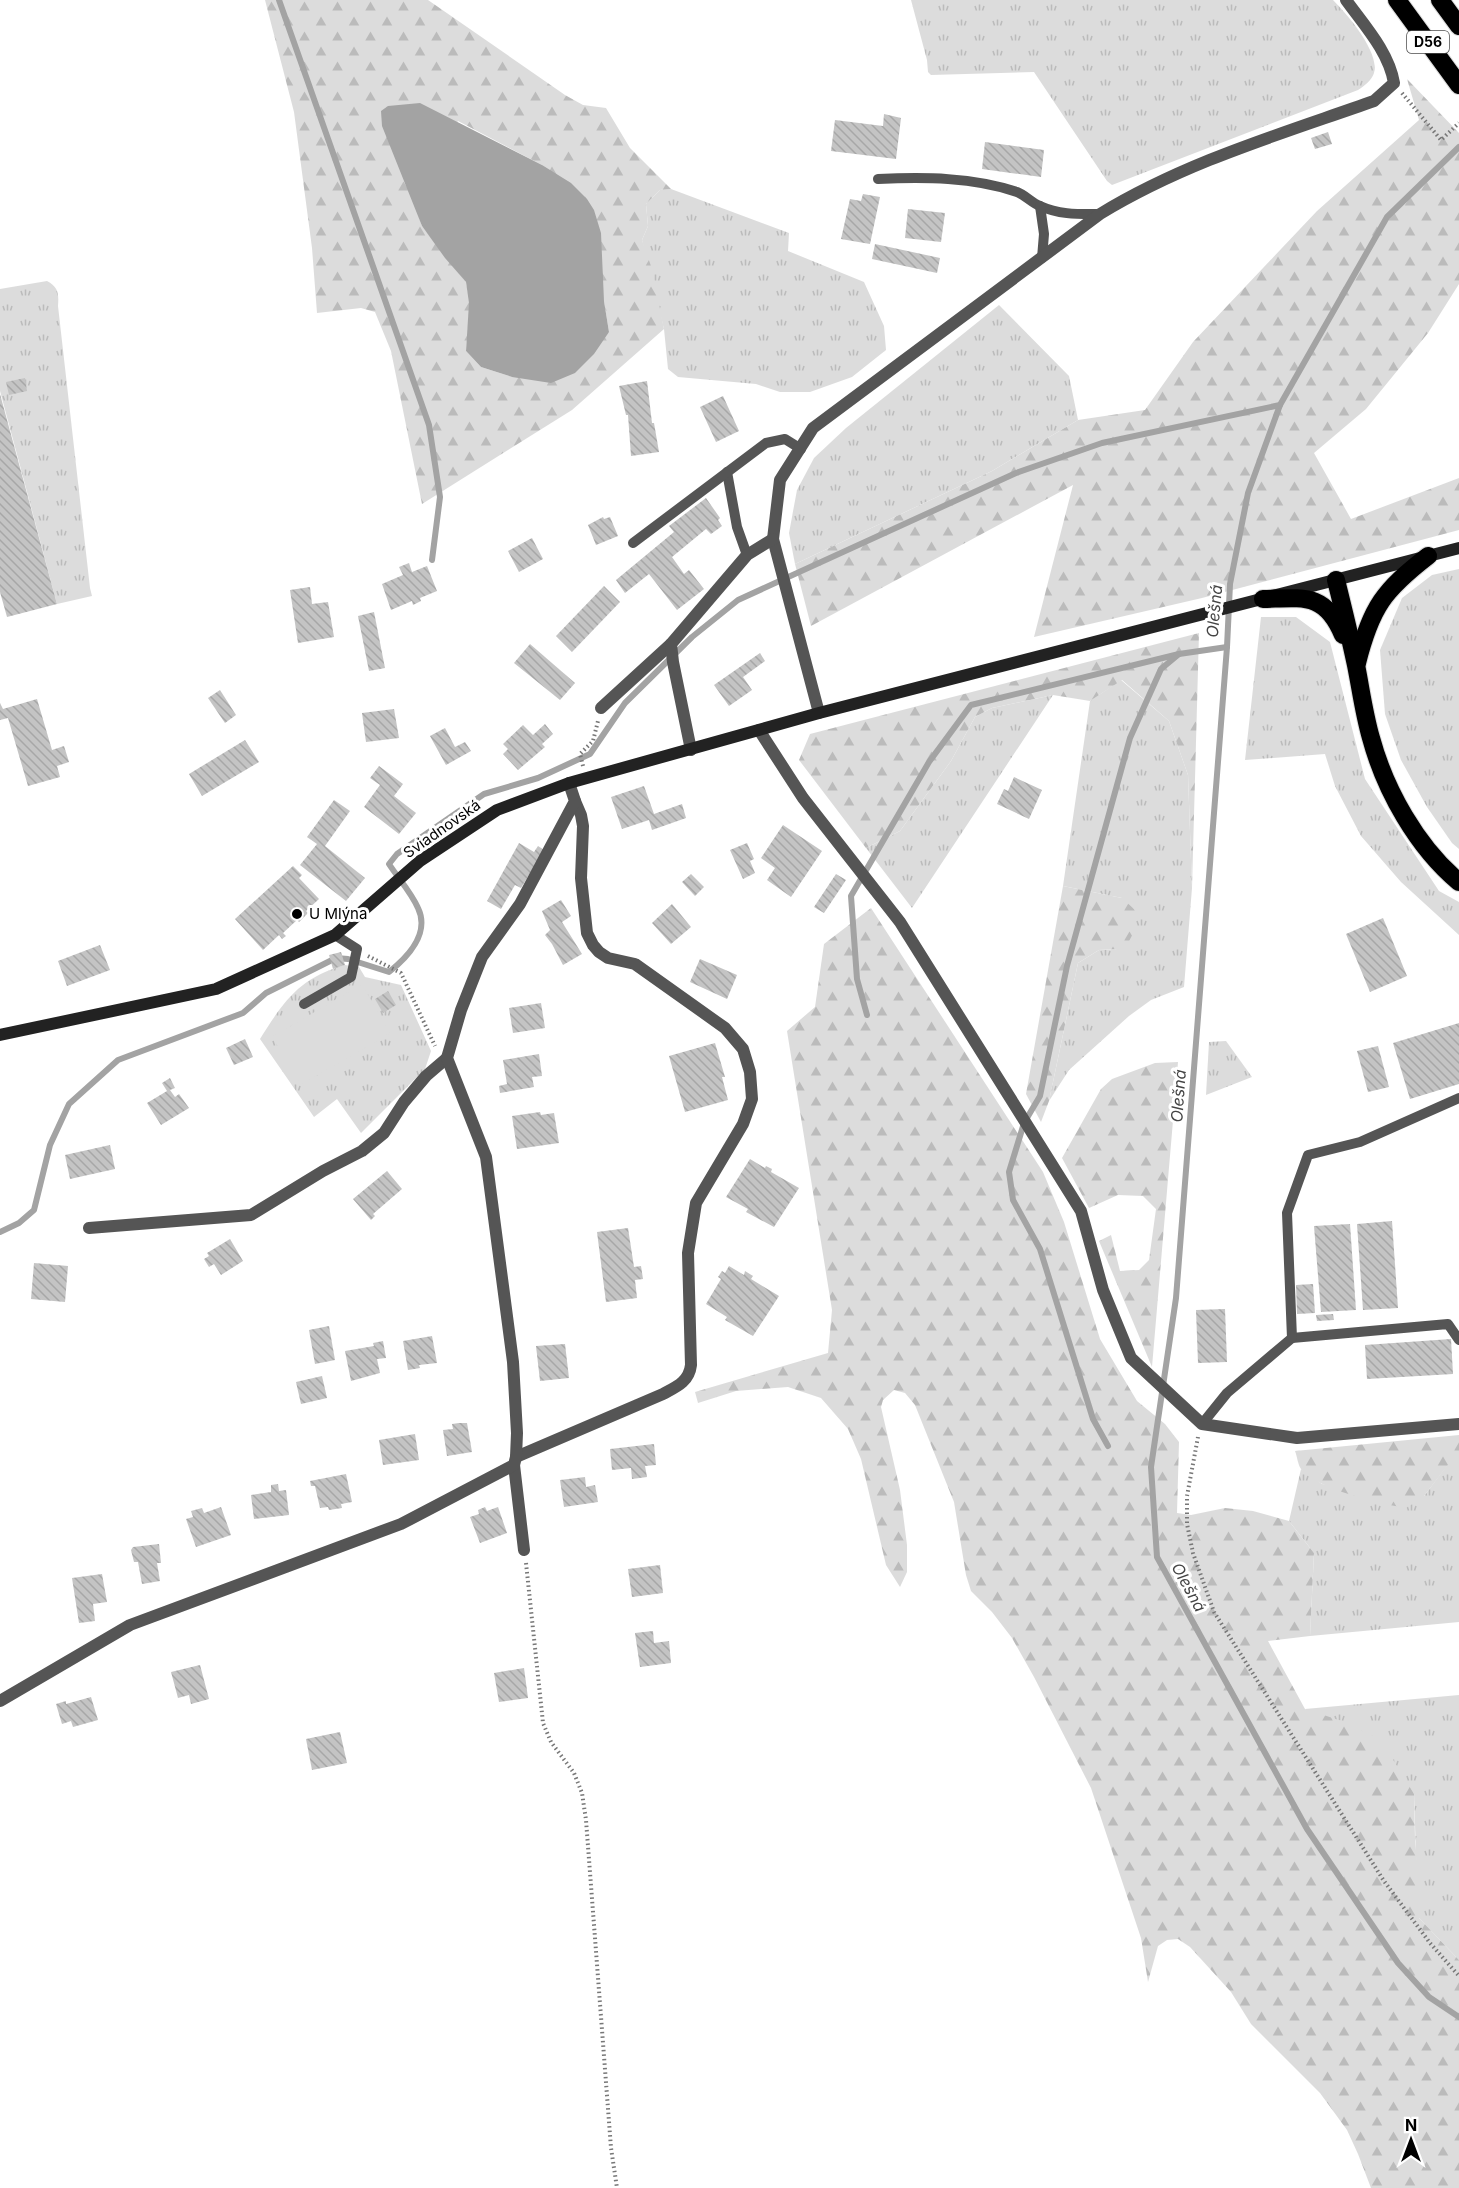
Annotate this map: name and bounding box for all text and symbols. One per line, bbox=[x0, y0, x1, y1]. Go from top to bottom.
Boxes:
road number: D56 bbox=[1407, 31, 1449, 53]
water label: Olešná bbox=[1202, 584, 1226, 638]
street label: Sviadnovská bbox=[399, 795, 484, 862]
place label: U Mlýna bbox=[309, 904, 367, 923]
marker: U Mlýna bbox=[290, 907, 304, 921]
water label: Olešná bbox=[1166, 1069, 1190, 1123]
water label: Olešná bbox=[1167, 1559, 1211, 1615]
north arrow bbox=[1381, 2110, 1441, 2170]
text: N bbox=[1405, 2115, 1417, 2135]

